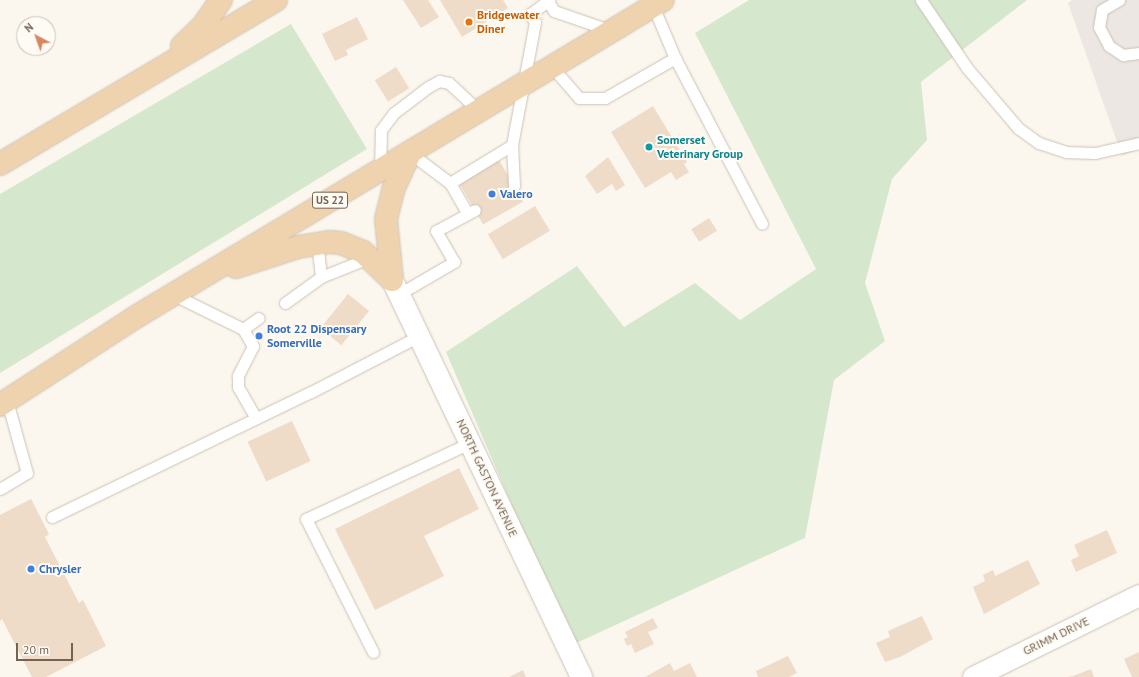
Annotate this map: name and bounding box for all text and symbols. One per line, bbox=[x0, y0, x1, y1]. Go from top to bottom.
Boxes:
place label: Bridgewater Diner bbox=[477, 8, 540, 36]
north arrow bbox=[16, 16, 56, 56]
marker: Bridgewater Diner bbox=[464, 17, 474, 27]
text: N bbox=[21, 20, 36, 35]
place label: Somerset Veterinary Group bbox=[657, 133, 743, 161]
marker: Somerset Veterinary Group bbox=[644, 142, 654, 152]
place label: Valero bbox=[500, 187, 533, 201]
marker: Valero bbox=[487, 189, 497, 199]
road number: US 22 bbox=[312, 191, 348, 209]
place label: Root 22 Dispensary Somerville bbox=[267, 322, 367, 350]
marker: Root 22 Dispensary Somerville bbox=[254, 331, 264, 341]
street label: NORTH GASTON AVENUE bbox=[453, 417, 521, 539]
place label: Chrysler bbox=[39, 562, 81, 576]
marker: Chrysler bbox=[26, 564, 36, 574]
street label: GRIMM DRIVE bbox=[1021, 614, 1091, 658]
scale bar bbox=[18, 635, 75, 661]
text: 20 m bbox=[23, 642, 49, 657]

